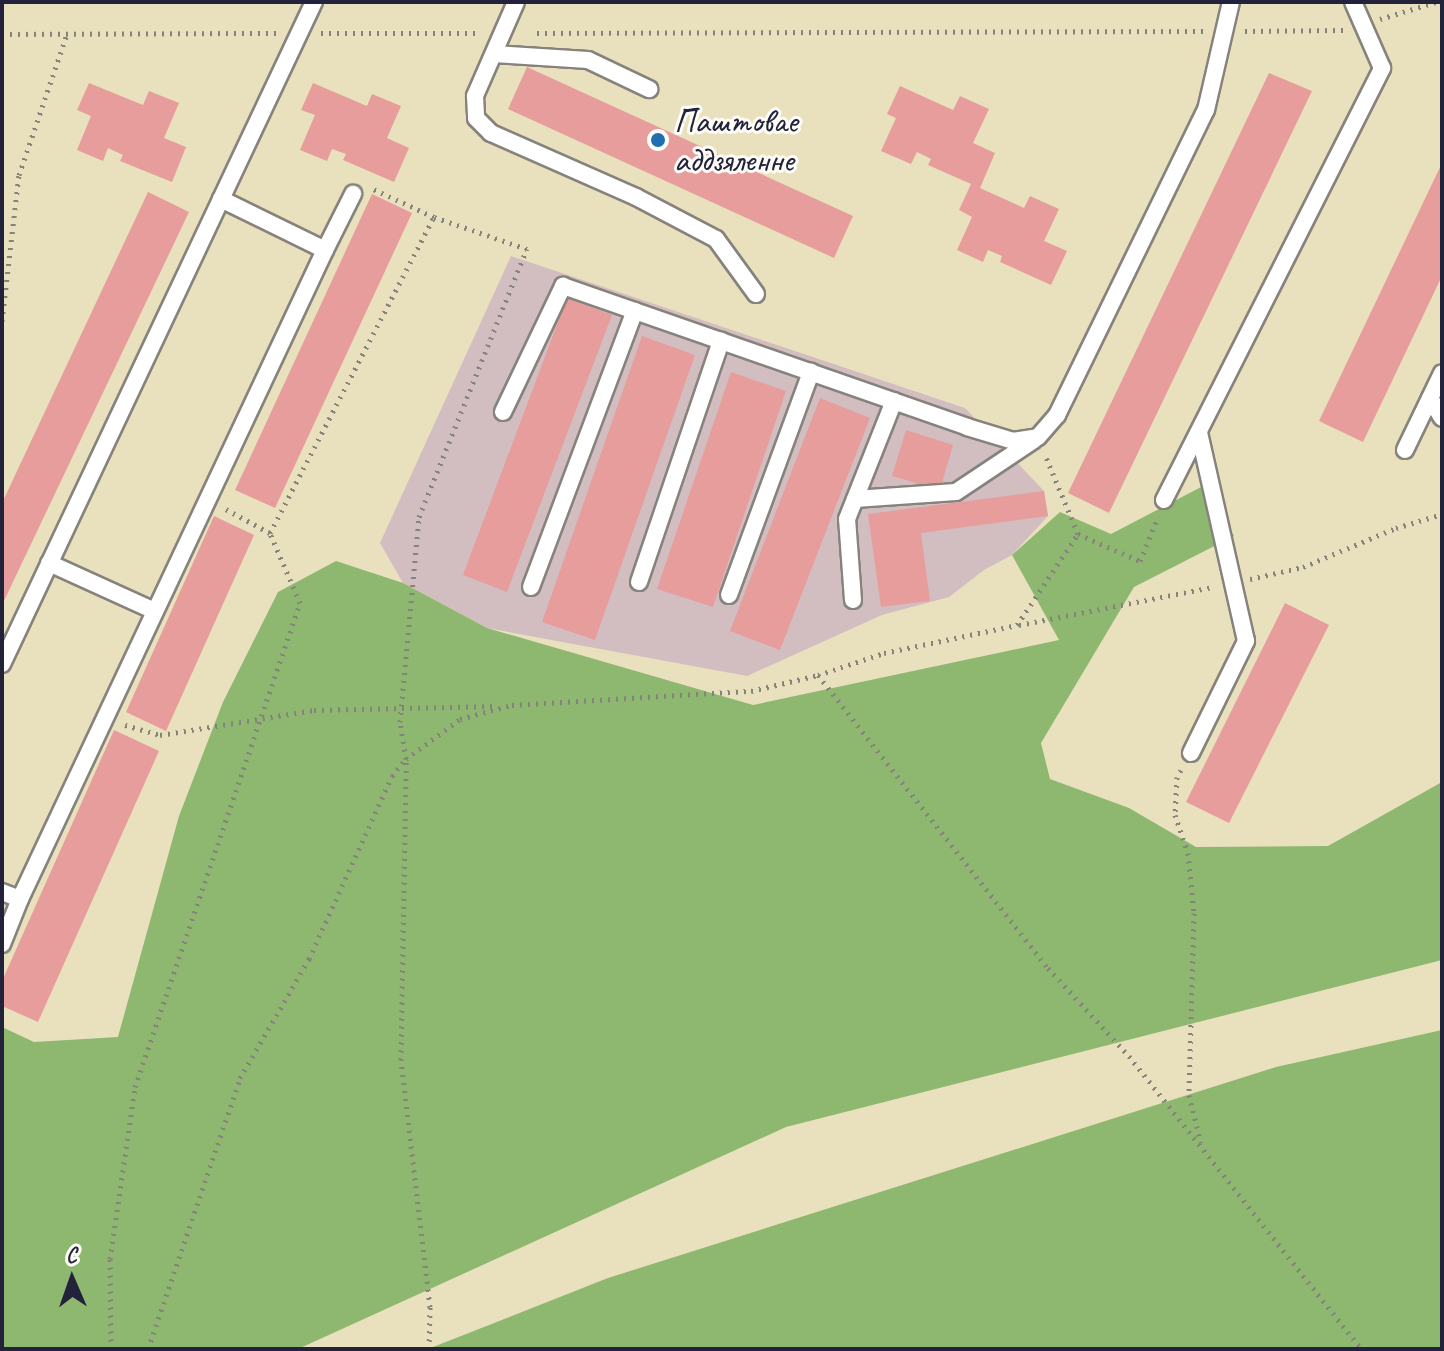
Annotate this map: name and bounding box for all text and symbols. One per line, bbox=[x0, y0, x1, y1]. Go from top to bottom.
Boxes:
place label: Паштовае аддзяленне bbox=[674, 100, 798, 180]
marker: Паштовае аддзяленне bbox=[649, 131, 667, 149]
north arrow bbox=[32, 1239, 112, 1319]
text: С bbox=[65, 1241, 77, 1269]

